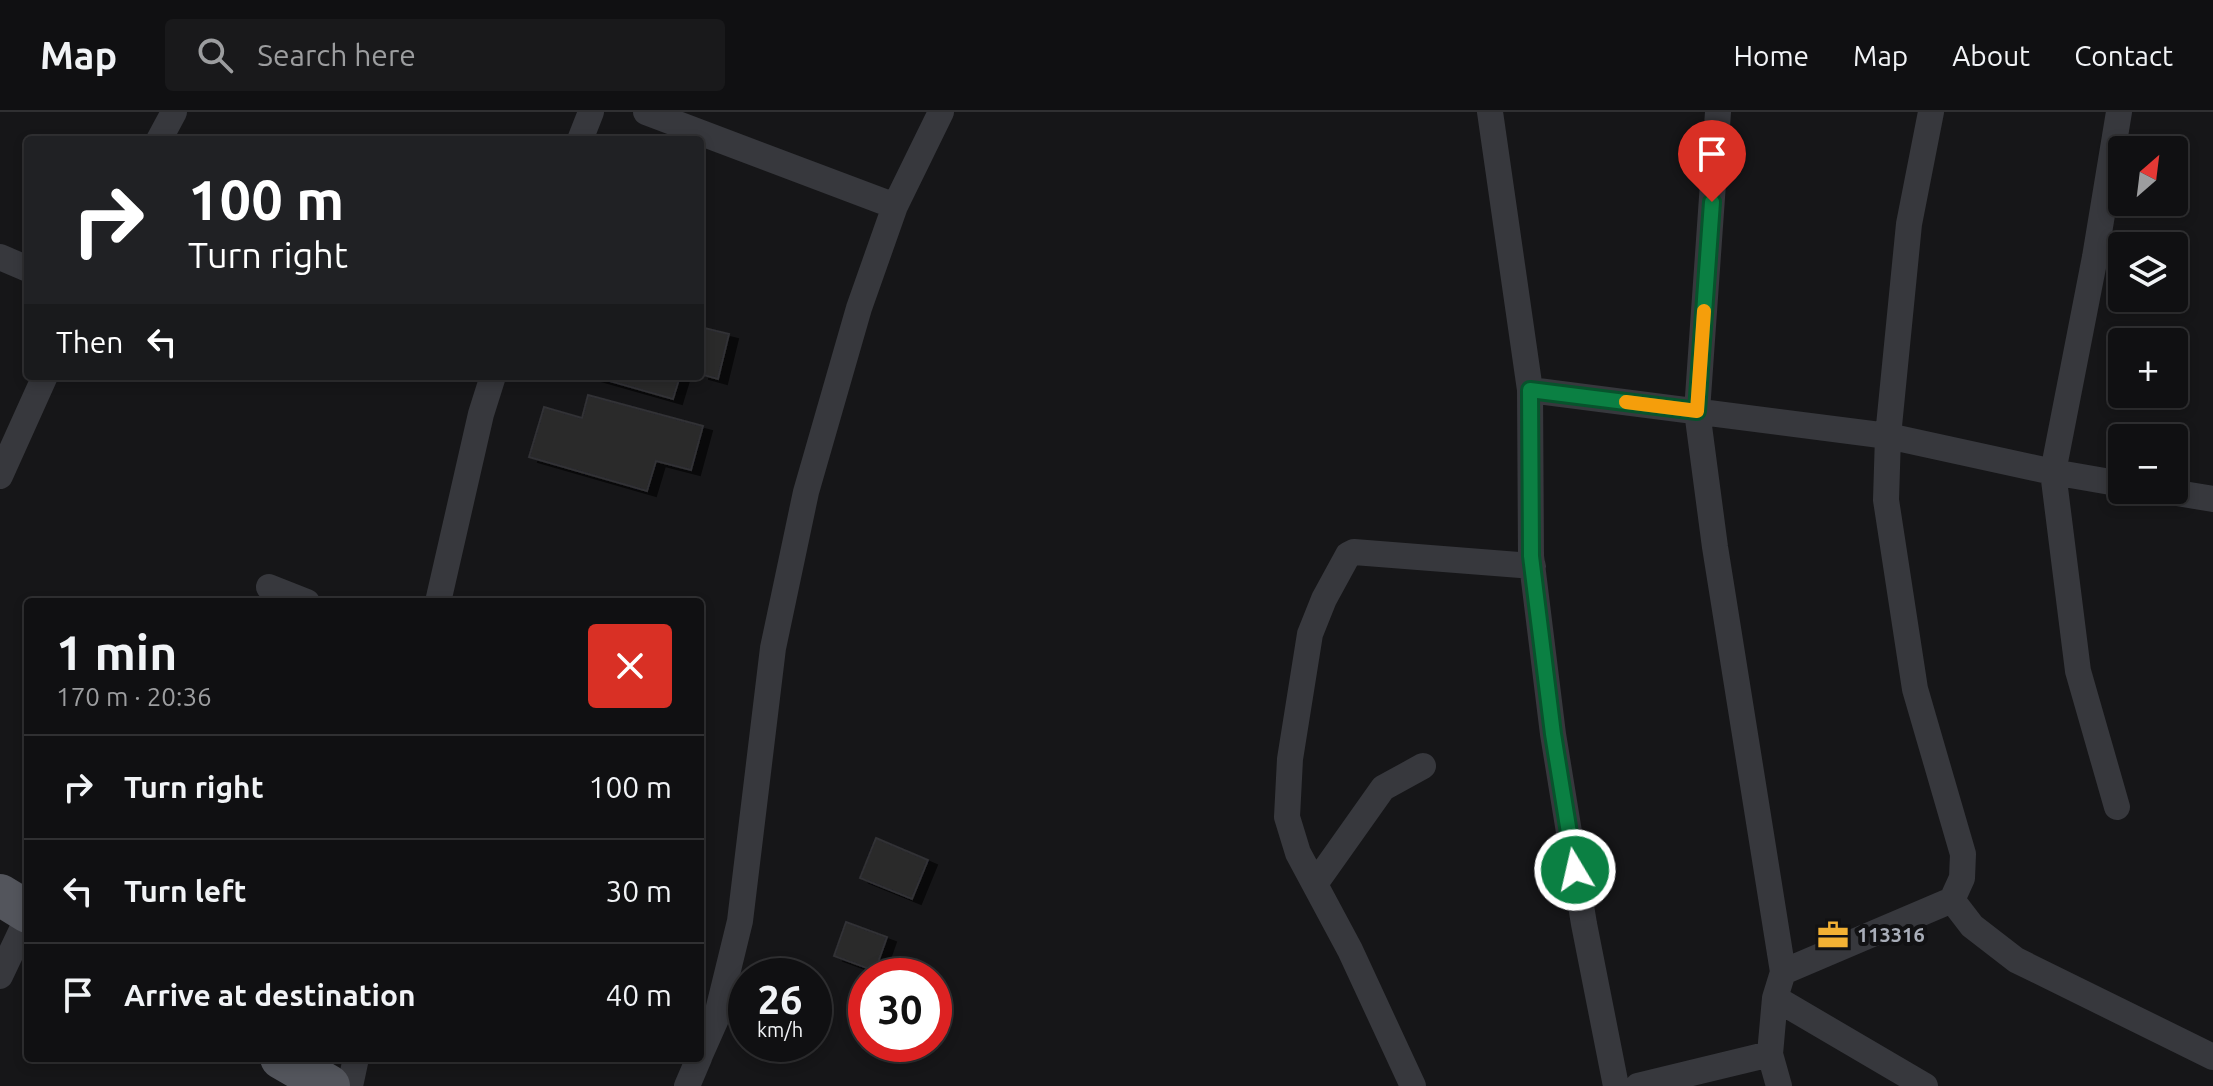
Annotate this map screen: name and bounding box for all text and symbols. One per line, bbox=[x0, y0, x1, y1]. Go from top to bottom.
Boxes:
search box bbox=[165, 19, 725, 91]
icon: search bbox=[193, 33, 237, 77]
text: Map bbox=[40, 34, 117, 76]
text: Search here bbox=[257, 38, 416, 72]
text: Home bbox=[1734, 40, 1809, 71]
text: Map bbox=[1853, 40, 1908, 71]
text: About bbox=[1952, 40, 2030, 71]
text: Contact bbox=[2074, 40, 2173, 71]
pin bbox=[1678, 120, 1746, 202]
icon: arrive bbox=[1690, 132, 1734, 176]
north arrow bbox=[2108, 136, 2188, 216]
map controls bbox=[2108, 136, 2188, 504]
icon: right bbox=[56, 168, 160, 272]
text: 100 m bbox=[188, 168, 344, 231]
button: layers bbox=[2108, 232, 2188, 312]
text: Turn right bbox=[188, 234, 348, 275]
icon: left bbox=[140, 320, 184, 364]
text: Then bbox=[56, 325, 124, 359]
button: + bbox=[2108, 328, 2188, 408]
button: − bbox=[2108, 424, 2188, 504]
button: close bbox=[588, 624, 672, 708]
text: 1 min bbox=[56, 625, 177, 679]
text: 170 m · 20:36 bbox=[56, 682, 212, 711]
icon: right bbox=[56, 765, 100, 809]
text: Turn right bbox=[124, 770, 264, 804]
text: 100 m bbox=[588, 770, 672, 804]
position arrow bbox=[1533, 828, 1617, 912]
icon: left bbox=[56, 869, 100, 913]
text: Turn left bbox=[124, 874, 246, 908]
text: 30 m bbox=[605, 874, 672, 908]
office icon: 113316 bbox=[1816, 918, 1850, 952]
place label: 113316 bbox=[1857, 923, 1925, 946]
speed limit sign: 30 bbox=[848, 958, 952, 1062]
icon: arrive bbox=[56, 973, 100, 1017]
text: 26 bbox=[757, 977, 803, 1022]
text: Arrive at destination bbox=[124, 978, 416, 1012]
text: 40 m bbox=[605, 978, 672, 1012]
text: km/h bbox=[757, 1018, 803, 1041]

